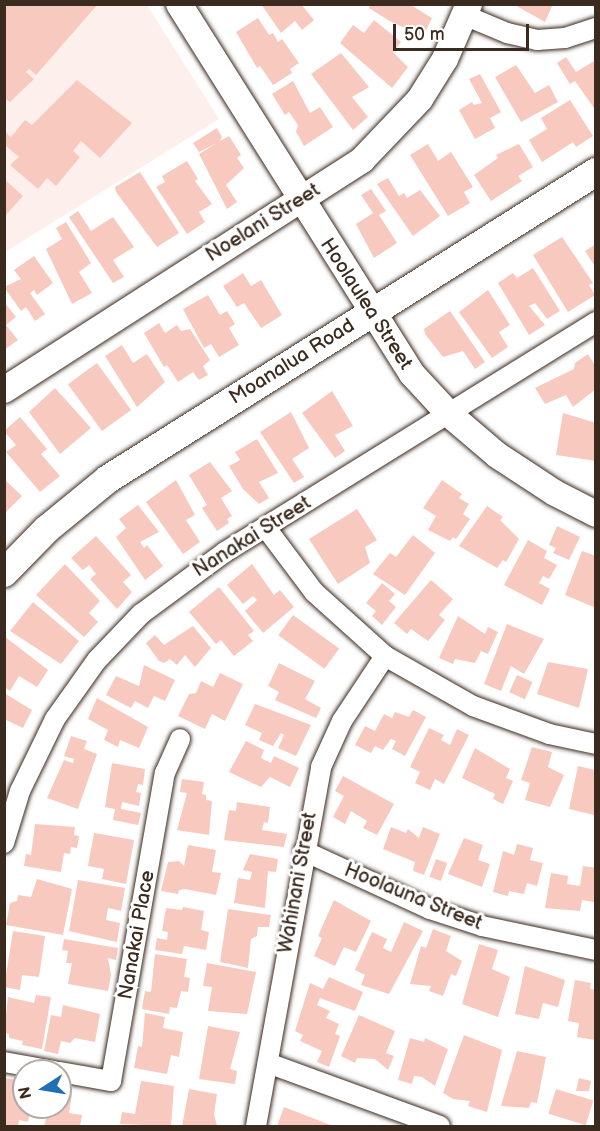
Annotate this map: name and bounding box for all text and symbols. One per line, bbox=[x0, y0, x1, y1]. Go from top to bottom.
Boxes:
scale bar bbox=[396, 12, 532, 50]
text: 50 m bbox=[404, 24, 445, 45]
street label: Noelani Street bbox=[201, 178, 325, 268]
street label: Hoolaulea Street bbox=[315, 234, 417, 374]
street label: Moanalua Road bbox=[225, 314, 359, 410]
street label: Nanakai Street bbox=[189, 491, 315, 583]
street label: Wahinani Street bbox=[274, 810, 322, 956]
street label: Hoolauna Street bbox=[340, 858, 486, 936]
street label: Nanakai Place bbox=[114, 869, 160, 1001]
north arrow bbox=[12, 1059, 72, 1119]
text: N bbox=[15, 1085, 36, 1100]

